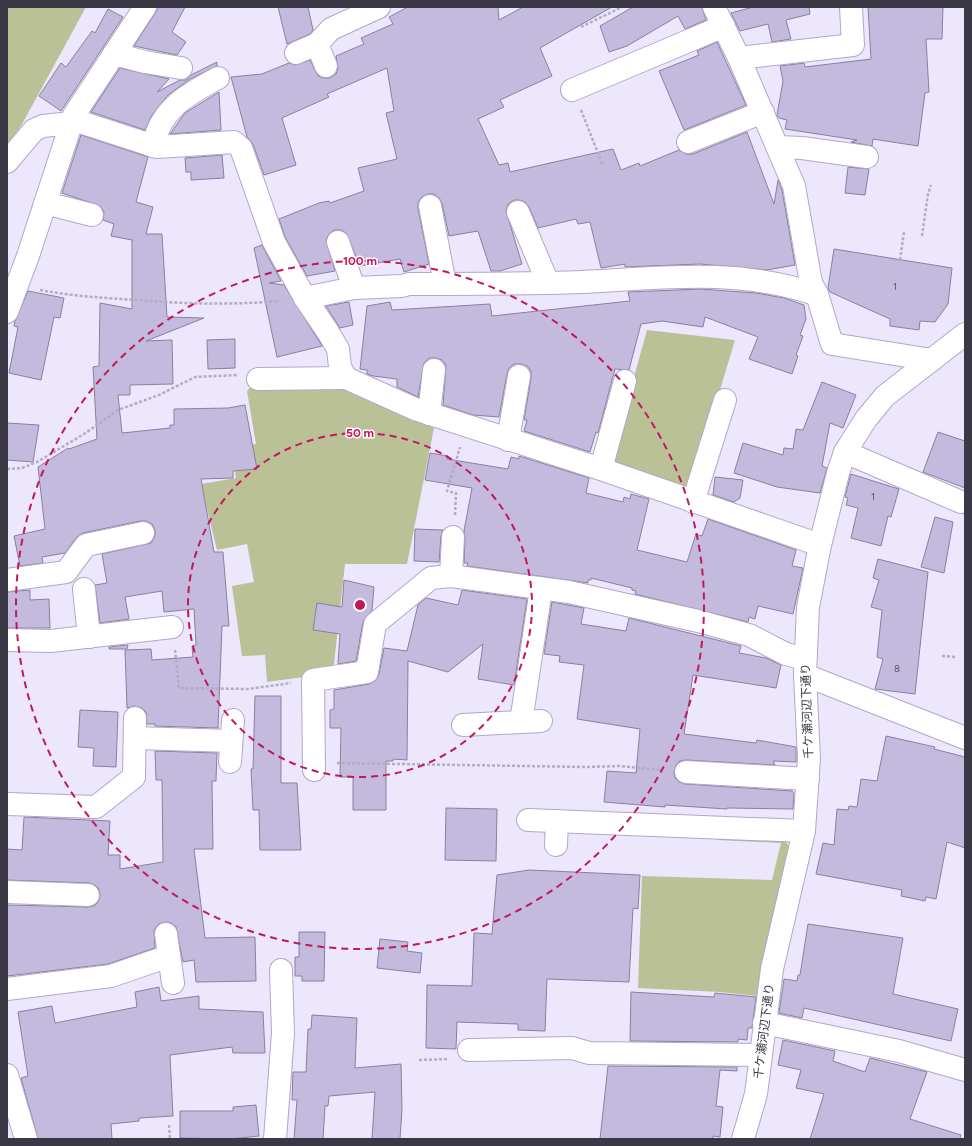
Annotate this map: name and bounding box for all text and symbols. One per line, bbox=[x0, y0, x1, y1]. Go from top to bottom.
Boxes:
text: 100 m bbox=[343, 254, 377, 268]
house number: 1 bbox=[893, 280, 897, 293]
text: 50 m bbox=[346, 426, 374, 440]
house number: 1 bbox=[871, 490, 875, 503]
centre of rings bbox=[353, 598, 367, 612]
house number: 8 bbox=[894, 662, 900, 675]
street label: 千ケ瀬河辺下通り bbox=[798, 663, 816, 759]
street label: 千ケ瀬河辺下通り bbox=[751, 982, 777, 1080]

